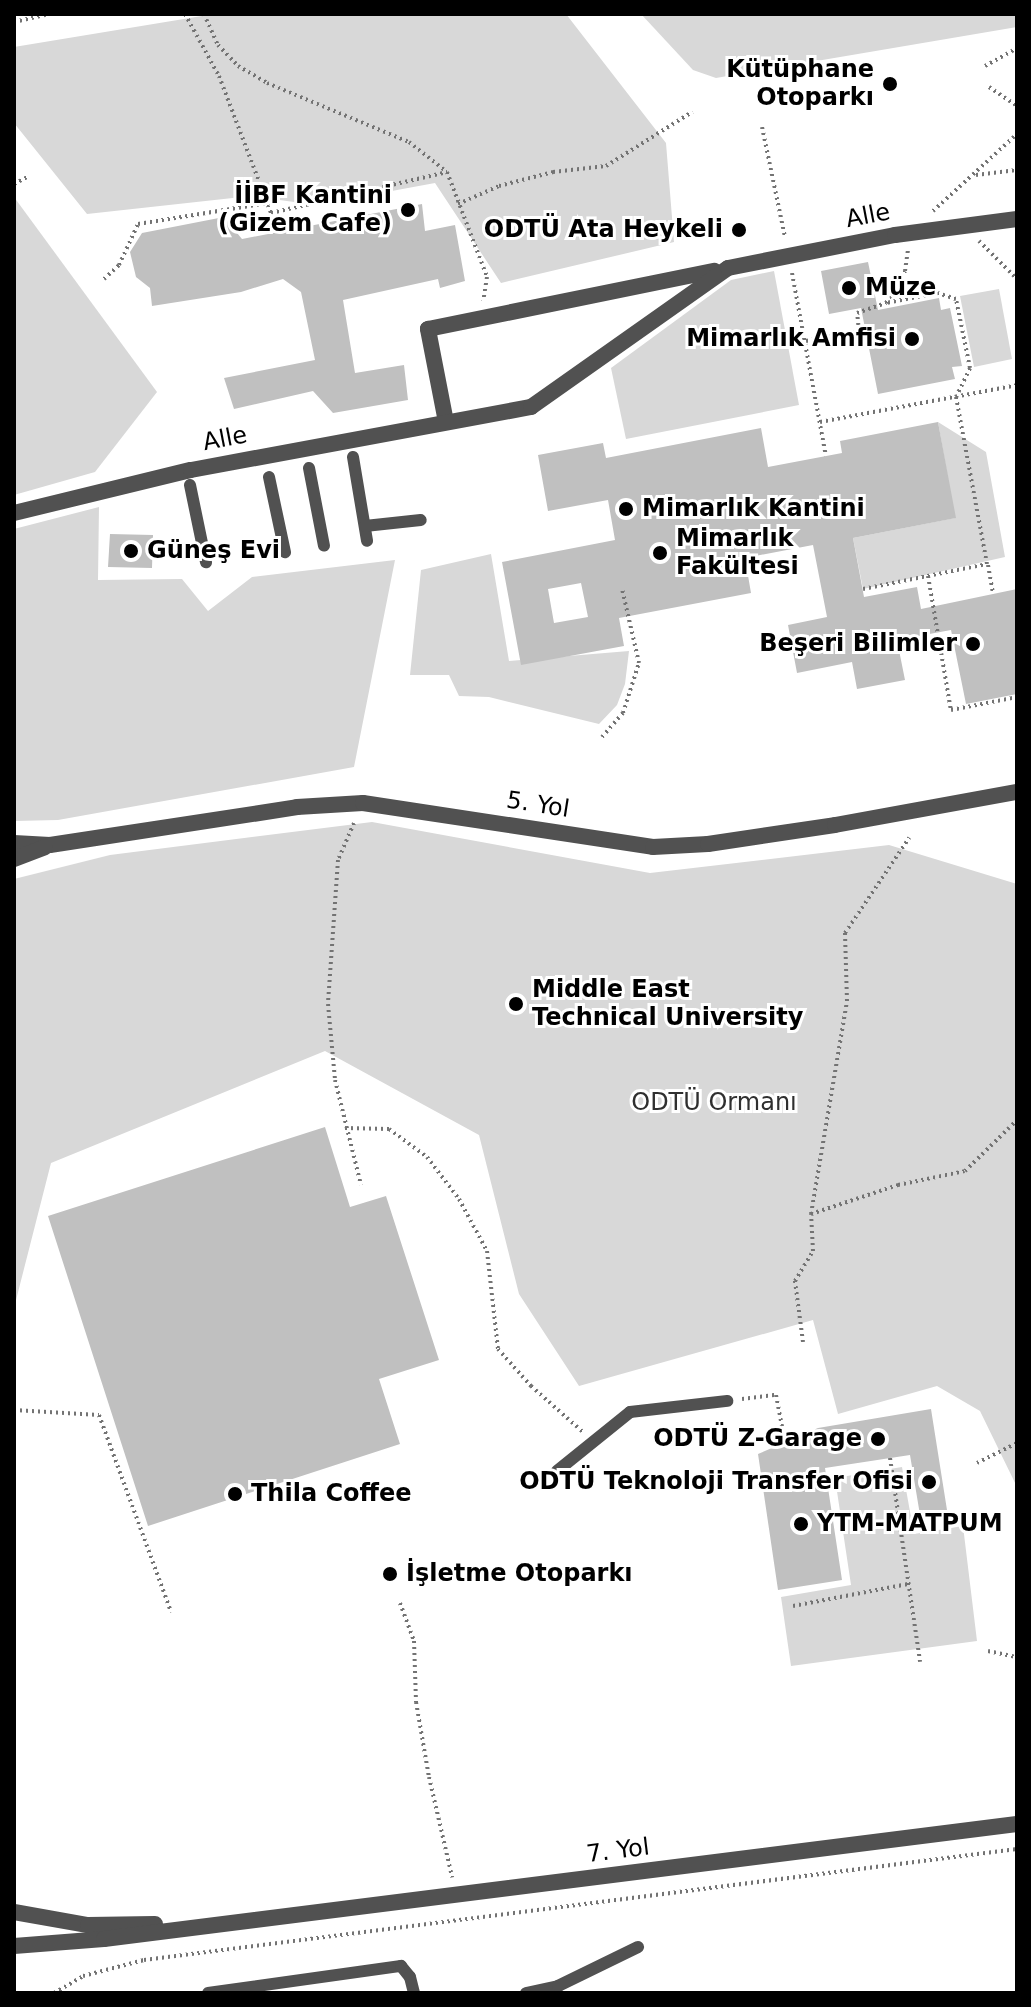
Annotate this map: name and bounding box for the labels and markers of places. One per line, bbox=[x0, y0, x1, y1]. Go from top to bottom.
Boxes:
place label: Kütüphane Otoparkı bbox=[726, 56, 874, 112]
marker: Kütüphane Otoparkı bbox=[881, 75, 899, 93]
place label: İİBF Kantini (Gizem Cafe) bbox=[218, 182, 392, 238]
marker: İİBF Kantini (Gizem Cafe) bbox=[399, 201, 417, 219]
place label: ODTÜ Ata Heykeli bbox=[484, 216, 723, 244]
marker: ODTÜ Ata Heykeli bbox=[730, 221, 748, 239]
place label: Müze bbox=[865, 274, 936, 302]
marker: Müze bbox=[840, 279, 858, 297]
place label: Mimarlık Amfisi bbox=[686, 325, 896, 353]
marker: Mimarlık Amfisi bbox=[903, 330, 921, 348]
place label: Mimarlık Kantini bbox=[642, 495, 865, 523]
marker: Mimarlık Kantini bbox=[617, 500, 635, 518]
place label: Mimarlık Fakültesi bbox=[676, 525, 799, 581]
place label: Güneş Evi bbox=[147, 537, 280, 565]
marker: Güneş Evi bbox=[122, 542, 140, 560]
marker: Mimarlık Fakültesi bbox=[651, 544, 669, 562]
place label: Beşeri Bilimler bbox=[759, 630, 957, 658]
marker: Beşeri Bilimler bbox=[964, 635, 982, 653]
place label: Middle East Technical University bbox=[532, 976, 803, 1032]
marker: Middle East Technical University bbox=[507, 995, 525, 1013]
place label: ODTÜ Z-Garage bbox=[653, 1425, 862, 1453]
marker: ODTÜ Z-Garage bbox=[869, 1430, 887, 1448]
place label: ODTÜ Teknoloji Transfer Ofisi bbox=[519, 1468, 913, 1496]
marker: ODTÜ Teknoloji Transfer Ofisi bbox=[920, 1473, 938, 1491]
place label: Thila Coffee bbox=[251, 1480, 412, 1508]
marker: Thila Coffee bbox=[226, 1485, 244, 1503]
place label: YTM-MATPUM bbox=[817, 1510, 1003, 1538]
marker: YTM-MATPUM bbox=[792, 1515, 810, 1533]
place label: İşletme Otoparkı bbox=[406, 1560, 633, 1588]
marker: İşletme Otoparkı bbox=[381, 1565, 399, 1583]

